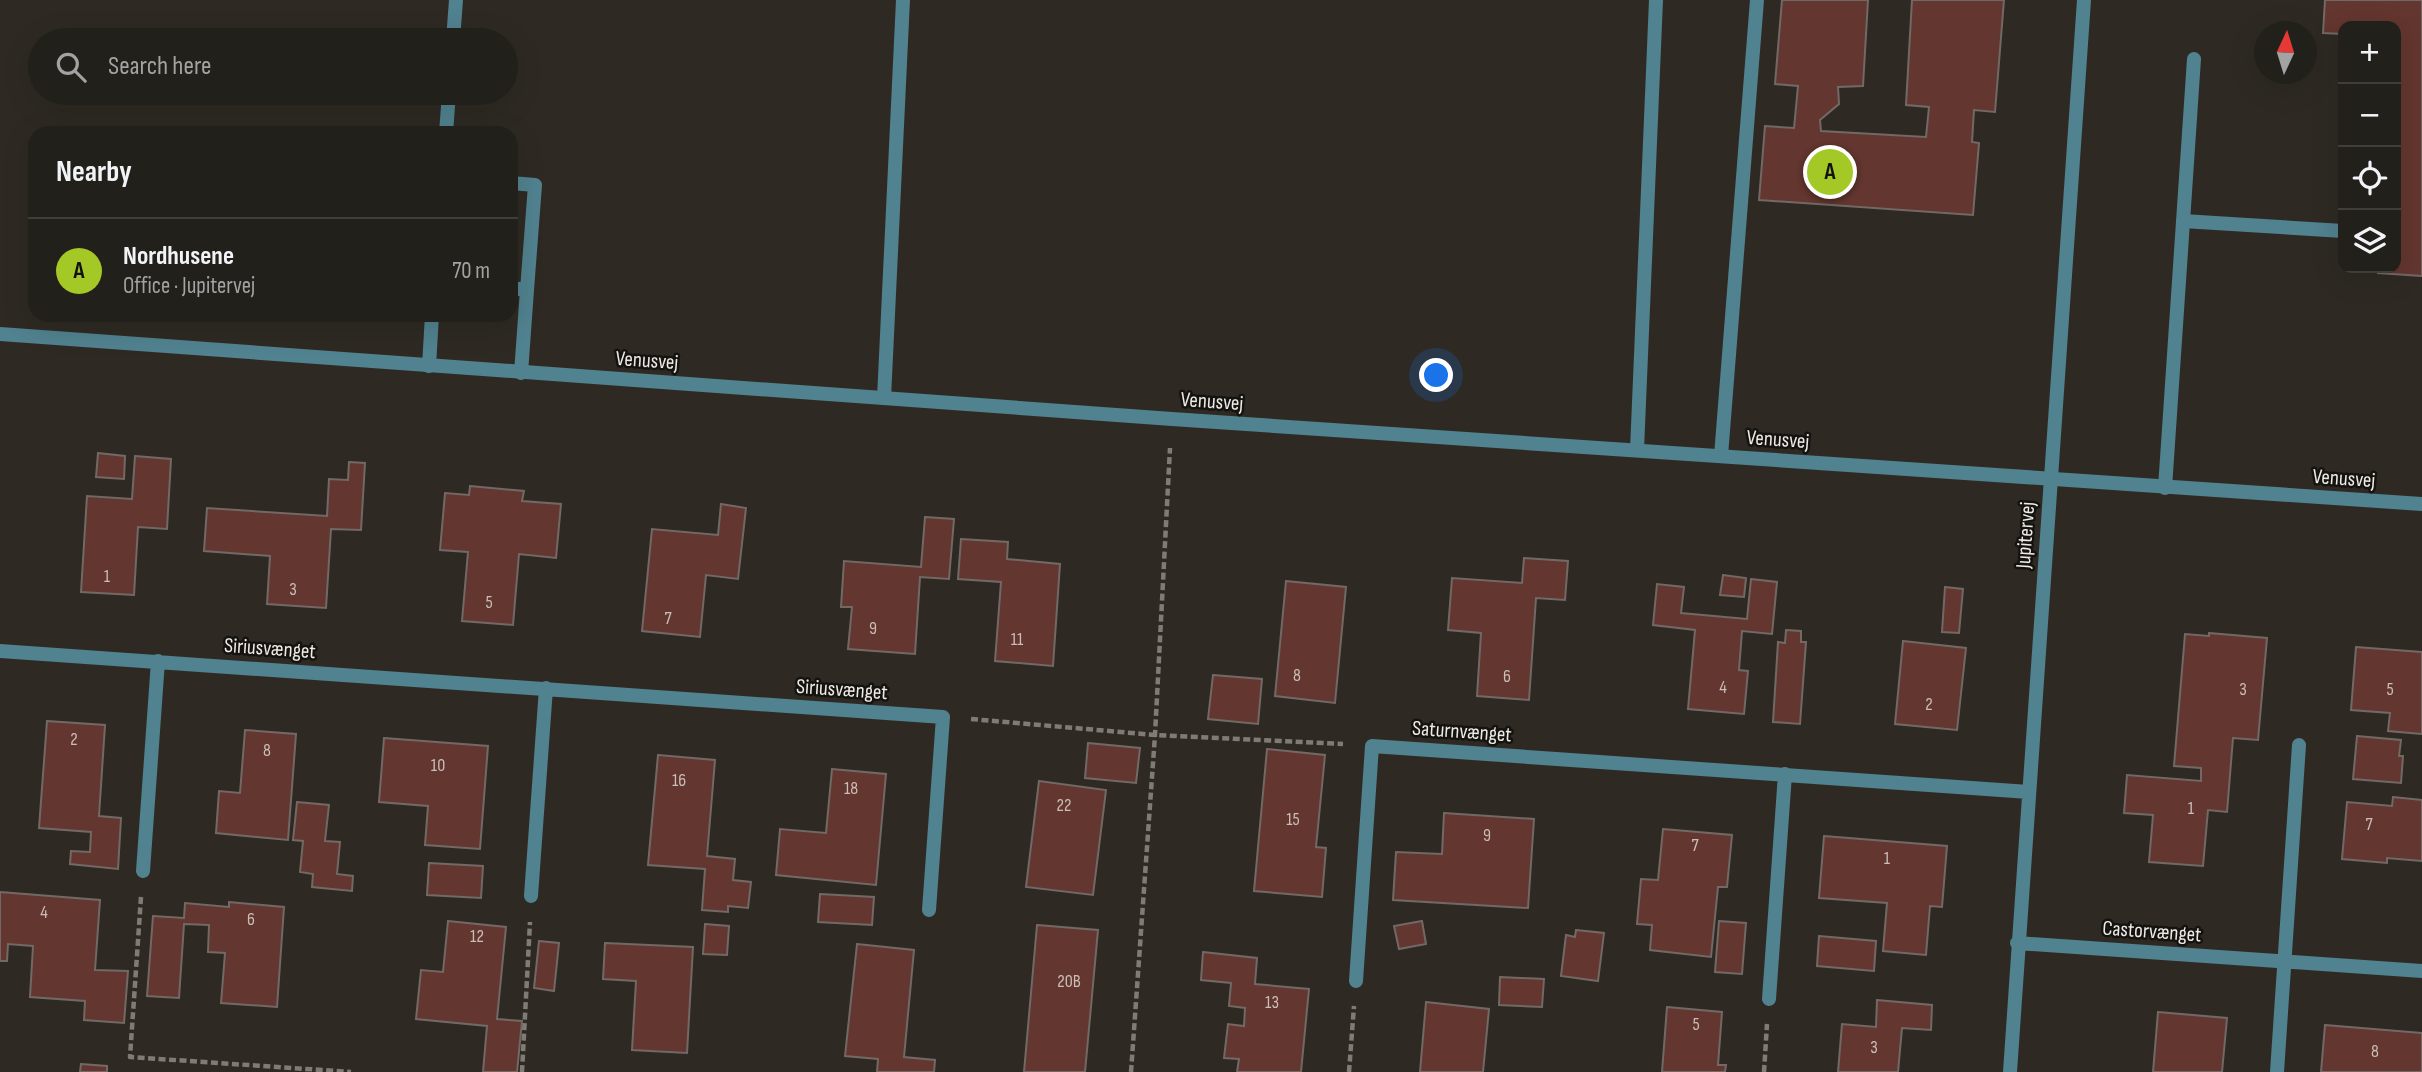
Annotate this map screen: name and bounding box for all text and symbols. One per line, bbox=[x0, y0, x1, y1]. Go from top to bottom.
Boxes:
north arrow bbox=[2254, 21, 2317, 84]
map controls bbox=[2338, 21, 2401, 273]
button: + bbox=[2338, 21, 2401, 84]
search box bbox=[28, 28, 518, 105]
icon: search bbox=[52, 48, 90, 86]
text: Search here bbox=[108, 51, 211, 82]
button: − bbox=[2338, 84, 2401, 147]
pin: A bbox=[1807, 146, 1853, 198]
button: locate bbox=[2338, 147, 2401, 210]
text: Nearby bbox=[56, 154, 132, 190]
button: layers bbox=[2338, 210, 2401, 273]
text: Nordhusene bbox=[123, 241, 234, 272]
text: A bbox=[74, 257, 84, 285]
text: 70 m bbox=[452, 257, 490, 285]
text: Office · Jupitervej bbox=[123, 272, 255, 300]
street label: Venusvej bbox=[615, 346, 679, 375]
your location bbox=[1419, 358, 1453, 392]
street label: Venusvej bbox=[1180, 387, 1244, 416]
street label: Venusvej bbox=[1746, 425, 1810, 454]
street label: Venusvej bbox=[2312, 464, 2376, 493]
street label: Jupitervej bbox=[2011, 501, 2040, 570]
house number: 1 bbox=[104, 566, 111, 587]
house number: 3 bbox=[289, 579, 297, 600]
house number: 5 bbox=[485, 592, 493, 613]
house number: 7 bbox=[664, 608, 672, 629]
house number: 9 bbox=[869, 618, 877, 639]
house number: 11 bbox=[1011, 629, 1024, 650]
street label: Siriusvænget bbox=[223, 633, 317, 664]
house number: 8 bbox=[1293, 665, 1301, 686]
house number: 6 bbox=[1503, 666, 1511, 687]
street label: Siriusvænget bbox=[795, 674, 889, 705]
house number: 4 bbox=[1719, 677, 1727, 698]
house number: 3 bbox=[2239, 679, 2247, 700]
house number: 5 bbox=[2386, 679, 2394, 700]
house number: 2 bbox=[1925, 694, 1933, 715]
street label: Saturnvænget bbox=[1411, 716, 1513, 747]
house number: 2 bbox=[70, 729, 78, 750]
house number: 8 bbox=[263, 740, 271, 761]
house number: 10 bbox=[431, 755, 445, 776]
house number: 16 bbox=[672, 770, 686, 791]
house number: 18 bbox=[844, 778, 858, 799]
house number: 22 bbox=[1057, 795, 1071, 816]
house number: 1 bbox=[2188, 798, 2195, 819]
house number: 15 bbox=[1286, 809, 1300, 830]
house number: 7 bbox=[2365, 814, 2373, 835]
house number: 9 bbox=[1483, 825, 1491, 846]
house number: 7 bbox=[1691, 835, 1699, 856]
house number: 1 bbox=[1884, 848, 1891, 869]
house number: 4 bbox=[40, 902, 48, 923]
house number: 6 bbox=[247, 909, 255, 930]
street label: Castorvænget bbox=[2102, 916, 2202, 947]
house number: 12 bbox=[470, 926, 484, 947]
house number: 20B bbox=[1057, 971, 1081, 992]
house number: 13 bbox=[1265, 992, 1279, 1013]
house number: 5 bbox=[1692, 1014, 1700, 1035]
house number: 3 bbox=[1870, 1037, 1878, 1058]
house number: 8 bbox=[2371, 1041, 2379, 1062]

